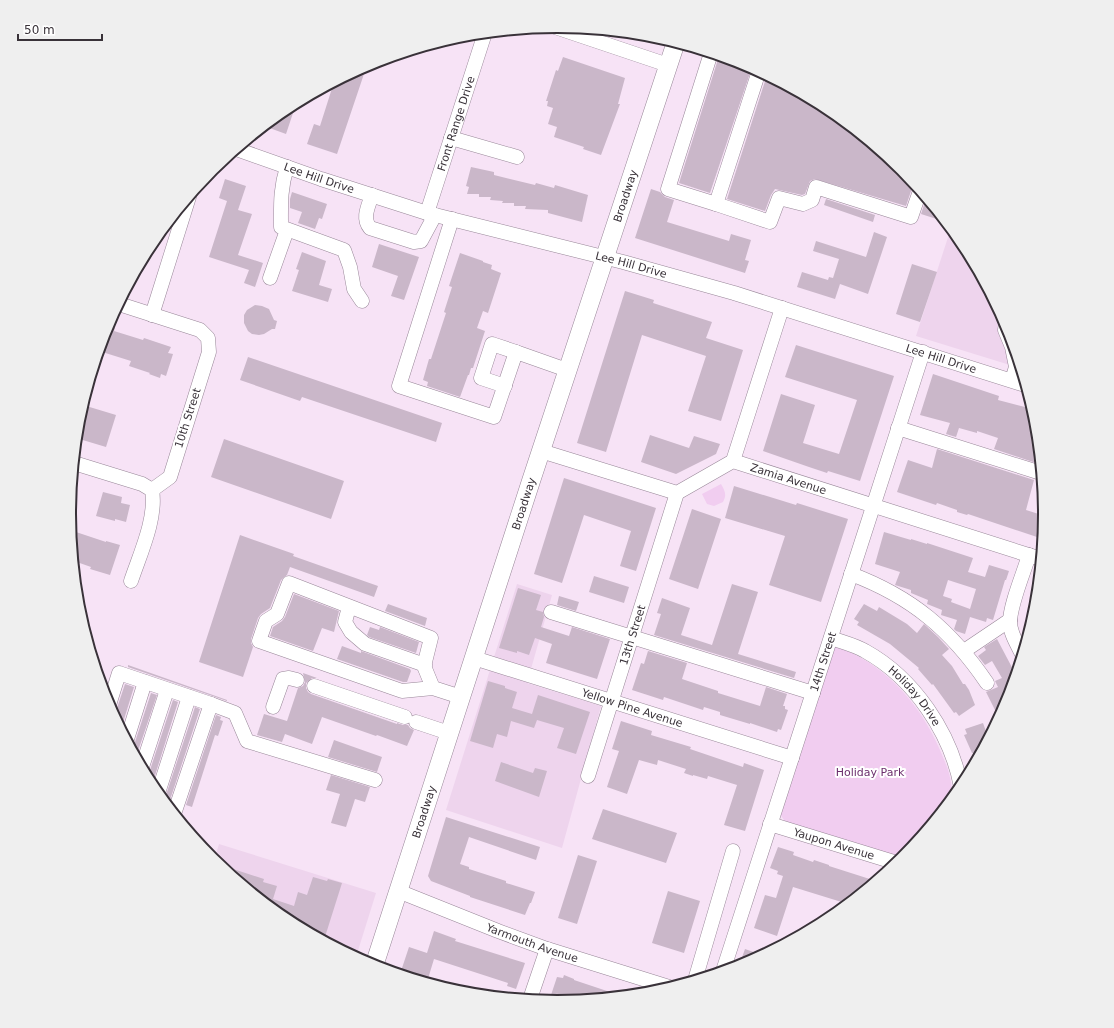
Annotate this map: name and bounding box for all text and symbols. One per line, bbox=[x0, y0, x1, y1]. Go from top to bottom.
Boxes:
scale bar bbox=[18, 16, 102, 42]
text: 50 m bbox=[24, 23, 55, 37]
street label: Front Range Drive bbox=[434, 74, 477, 173]
street label: Lee Hill Drive bbox=[282, 160, 356, 196]
street label: Broadway bbox=[610, 168, 640, 224]
street label: Lee Hill Drive bbox=[594, 249, 668, 280]
street label: Lee Hill Drive bbox=[904, 341, 978, 376]
street label: 10th Street bbox=[172, 386, 204, 450]
street label: Zamia Avenue bbox=[749, 460, 828, 497]
street label: Broadway bbox=[509, 475, 538, 532]
street label: 13th Street bbox=[617, 603, 648, 666]
street label: 14th Street bbox=[807, 629, 839, 693]
street label: Holiday Drive bbox=[886, 663, 943, 728]
street label: Yellow Pine Avenue bbox=[579, 686, 685, 730]
park label: Holiday Park bbox=[836, 766, 905, 779]
street label: Broadway bbox=[409, 783, 439, 840]
street label: Yaupon Avenue bbox=[791, 825, 876, 862]
street label: Yarmouth Avenue bbox=[484, 920, 580, 965]

